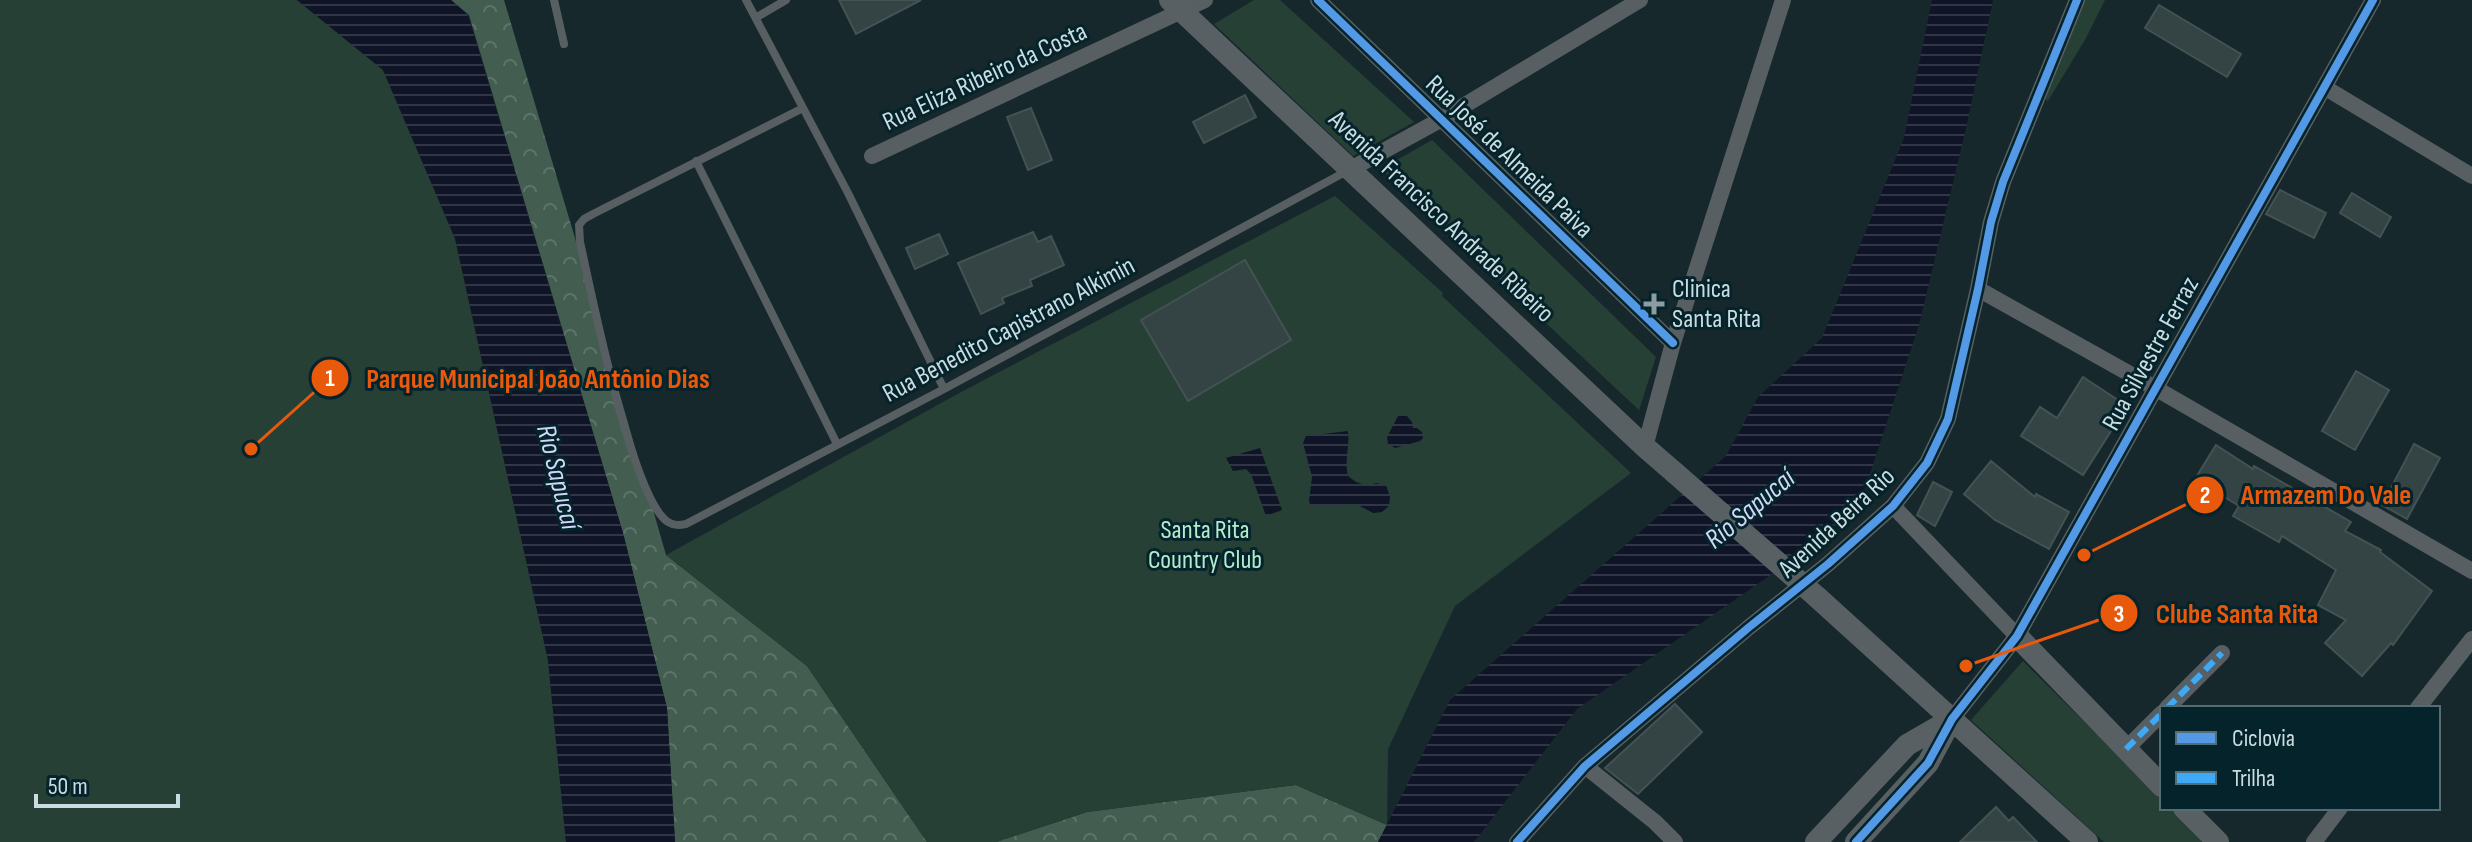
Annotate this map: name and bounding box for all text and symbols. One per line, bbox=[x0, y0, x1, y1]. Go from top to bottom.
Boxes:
street label: Rua Eliza Ribeiro da Costa bbox=[878, 16, 1092, 138]
street label: Rua José de Almeida Paiva bbox=[1419, 69, 1599, 245]
street label: Avenida Francisco Andrade Ribeiro bbox=[1321, 104, 1560, 330]
street label: Rua Benedito Capistrano Alkimin bbox=[878, 250, 1140, 410]
street label: Rua Silvestre Ferraz bbox=[2096, 272, 2206, 436]
place label: Clinica Santa Rita bbox=[1672, 274, 1761, 335]
marker: Clinica Santa Rita bbox=[1643, 293, 1665, 315]
callout: Parque Municipal João Antônio Dias bbox=[310, 352, 726, 404]
text: Parque Municipal João Antônio Dias bbox=[366, 363, 710, 396]
text: 1 bbox=[325, 364, 335, 393]
water label: Rio Sapucaí bbox=[529, 421, 588, 536]
water label: Rio Sapucaí bbox=[1698, 460, 1804, 556]
street label: Avenida Beira Rio bbox=[1772, 461, 1902, 585]
callout: Armazem Do Vale bbox=[2185, 469, 2427, 521]
text: Armazem Do Vale bbox=[2240, 479, 2411, 512]
text: 2 bbox=[2200, 481, 2210, 510]
park label: Santa Rita Country Club bbox=[1148, 515, 1262, 576]
callout: Clube Santa Rita bbox=[2099, 587, 2334, 639]
text: Clube Santa Rita bbox=[2156, 598, 2318, 631]
text: 3 bbox=[2114, 600, 2124, 629]
legend bbox=[2160, 706, 2440, 810]
text: Ciclovia bbox=[2232, 724, 2295, 753]
scale bar bbox=[36, 758, 178, 808]
text: Trilha bbox=[2232, 764, 2275, 793]
text: 50 m bbox=[48, 772, 88, 801]

